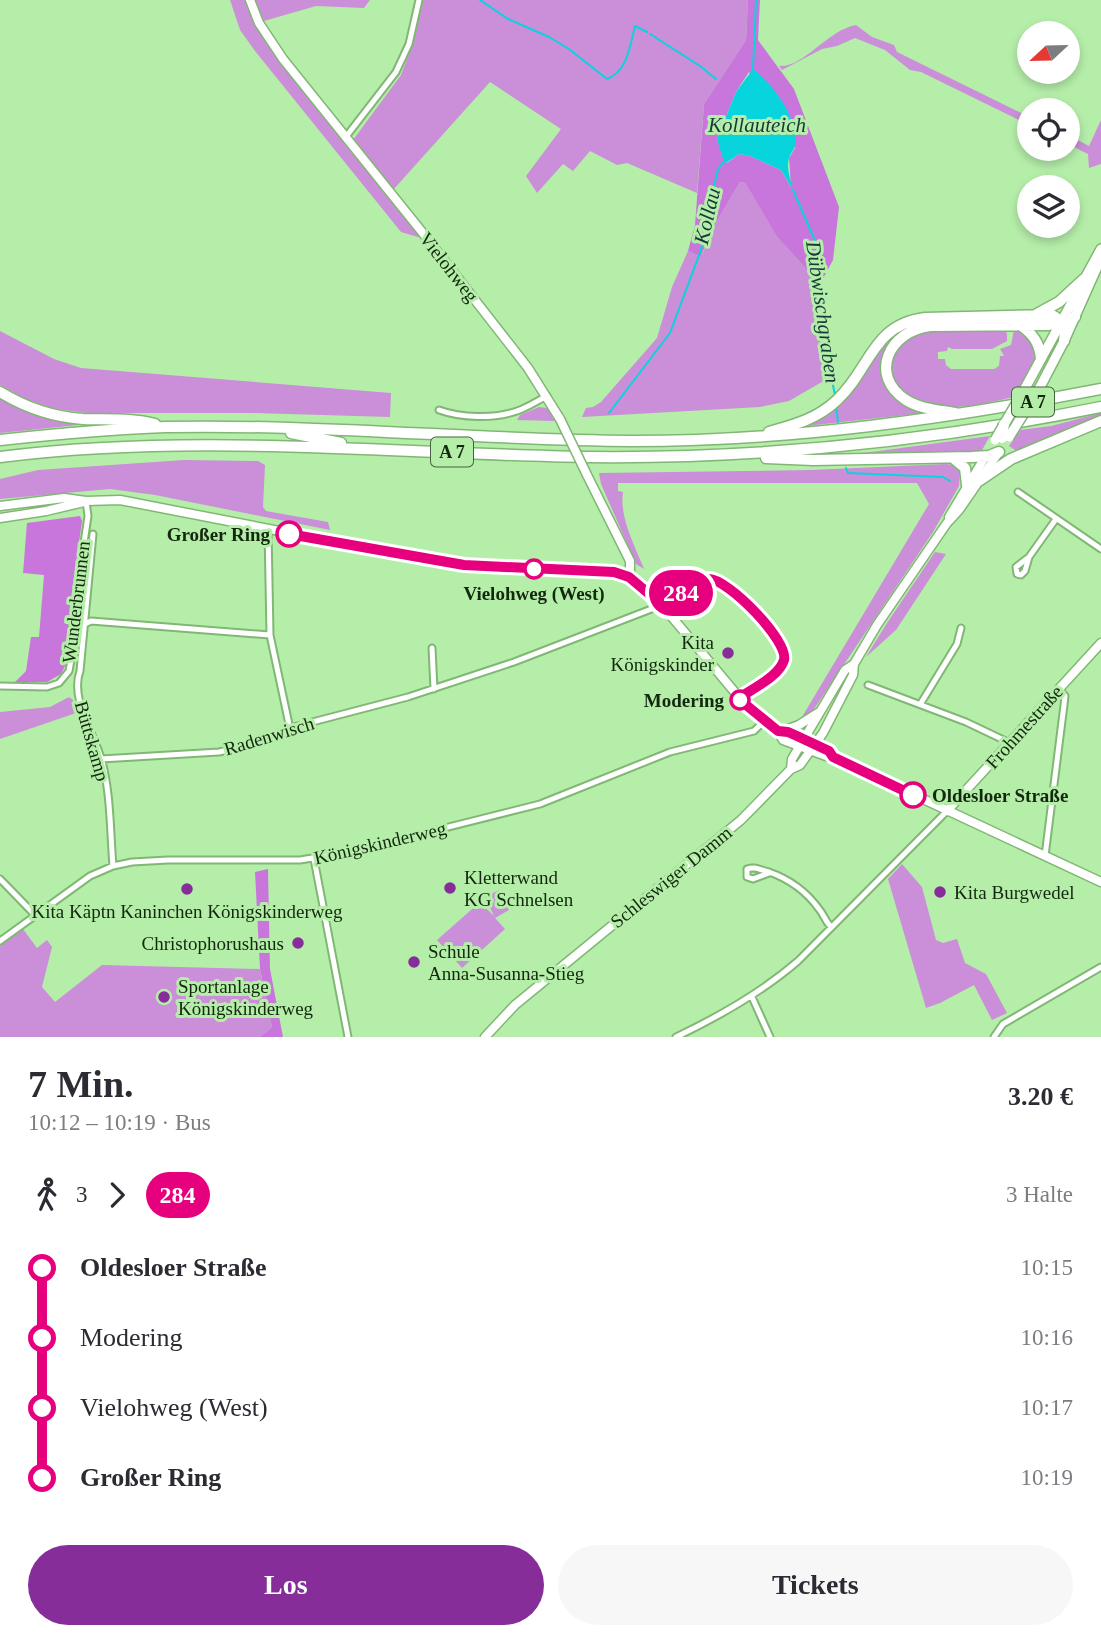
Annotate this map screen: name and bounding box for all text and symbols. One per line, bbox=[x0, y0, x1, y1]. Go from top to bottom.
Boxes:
north arrow bbox=[1017, 21, 1080, 84]
map controls bbox=[1017, 21, 1080, 238]
button: locate bbox=[1017, 98, 1080, 161]
water label: Kollauteich bbox=[707, 113, 806, 137]
button: layers bbox=[1017, 175, 1080, 238]
water label: Kollau bbox=[689, 185, 725, 248]
street label: Vielohweg bbox=[415, 228, 483, 306]
water label: Dübwischgraben bbox=[801, 238, 845, 385]
road number: A 7 bbox=[1012, 388, 1054, 416]
road number: A 7 bbox=[431, 438, 473, 466]
marker: Großer Ring bbox=[276, 521, 302, 547]
place label: Großer Ring bbox=[167, 524, 270, 545]
street label: Wunderbrunnen bbox=[58, 539, 94, 664]
marker: Vielohweg (West) bbox=[524, 559, 544, 579]
line badge: 284 bbox=[641, 570, 721, 616]
text: 284 bbox=[663, 580, 699, 606]
place label: Vielohweg (West) bbox=[463, 583, 605, 605]
place label: Kita Königskinder bbox=[611, 632, 715, 675]
marker: Kita Königskinder bbox=[720, 645, 736, 661]
street label: Frohmestraße bbox=[981, 681, 1067, 773]
place label: Modering bbox=[644, 690, 724, 711]
marker: Modering bbox=[730, 690, 750, 710]
street label: Büttskamp bbox=[71, 699, 113, 783]
street label: Radenwisch bbox=[222, 712, 317, 760]
marker: Oldesloer Straße bbox=[900, 782, 926, 808]
place label: Oldesloer Straße bbox=[932, 785, 1068, 806]
street label: Königskinderweg bbox=[312, 817, 449, 868]
street label: Schleswiger Damm bbox=[606, 822, 736, 932]
place label: Kletterwand KG Schnelsen bbox=[464, 867, 574, 910]
marker: Kletterwand KG Schnelsen bbox=[442, 880, 458, 896]
marker: Kita Käptn Kaninchen Königskinderweg bbox=[179, 881, 195, 897]
place label: Kita Burgwedel bbox=[954, 882, 1075, 903]
marker: Kita Burgwedel bbox=[932, 884, 948, 900]
place label: Kita Käptn Kaninchen Königskinderweg bbox=[32, 901, 343, 922]
place label: Christophorushaus bbox=[142, 933, 284, 954]
marker: Christophorushaus bbox=[290, 935, 306, 951]
place label: Schule Anna-Susanna-Stieg bbox=[428, 941, 585, 984]
marker: Schule Anna-Susanna-Stieg bbox=[406, 954, 422, 970]
place label: Sportanlage Königskinderweg bbox=[178, 976, 314, 1019]
marker: Sportanlage Königskinderweg bbox=[156, 989, 172, 1005]
text: 7 Min. bbox=[28, 1063, 134, 1105]
text: 3.20 € bbox=[1008, 1082, 1073, 1111]
text: 10:12 – 10:19 · Bus bbox=[28, 1110, 211, 1135]
icon: walk bbox=[28, 1176, 66, 1214]
icon: forward bbox=[98, 1176, 136, 1214]
text: 3 bbox=[76, 1182, 88, 1207]
text: 284 bbox=[160, 1182, 196, 1208]
text: 3 Halte bbox=[1006, 1182, 1073, 1207]
text: Oldesloer Straße bbox=[80, 1253, 267, 1282]
text: 10:15 bbox=[1021, 1255, 1073, 1280]
text: Modering bbox=[80, 1323, 183, 1352]
text: 10:16 bbox=[1021, 1325, 1073, 1350]
text: Vielohweg (West) bbox=[80, 1393, 268, 1422]
text: 10:17 bbox=[1021, 1395, 1073, 1420]
text: Großer Ring bbox=[80, 1463, 221, 1492]
text: 10:19 bbox=[1021, 1465, 1073, 1490]
button: Los bbox=[28, 1545, 544, 1625]
button: Tickets bbox=[558, 1545, 1073, 1625]

